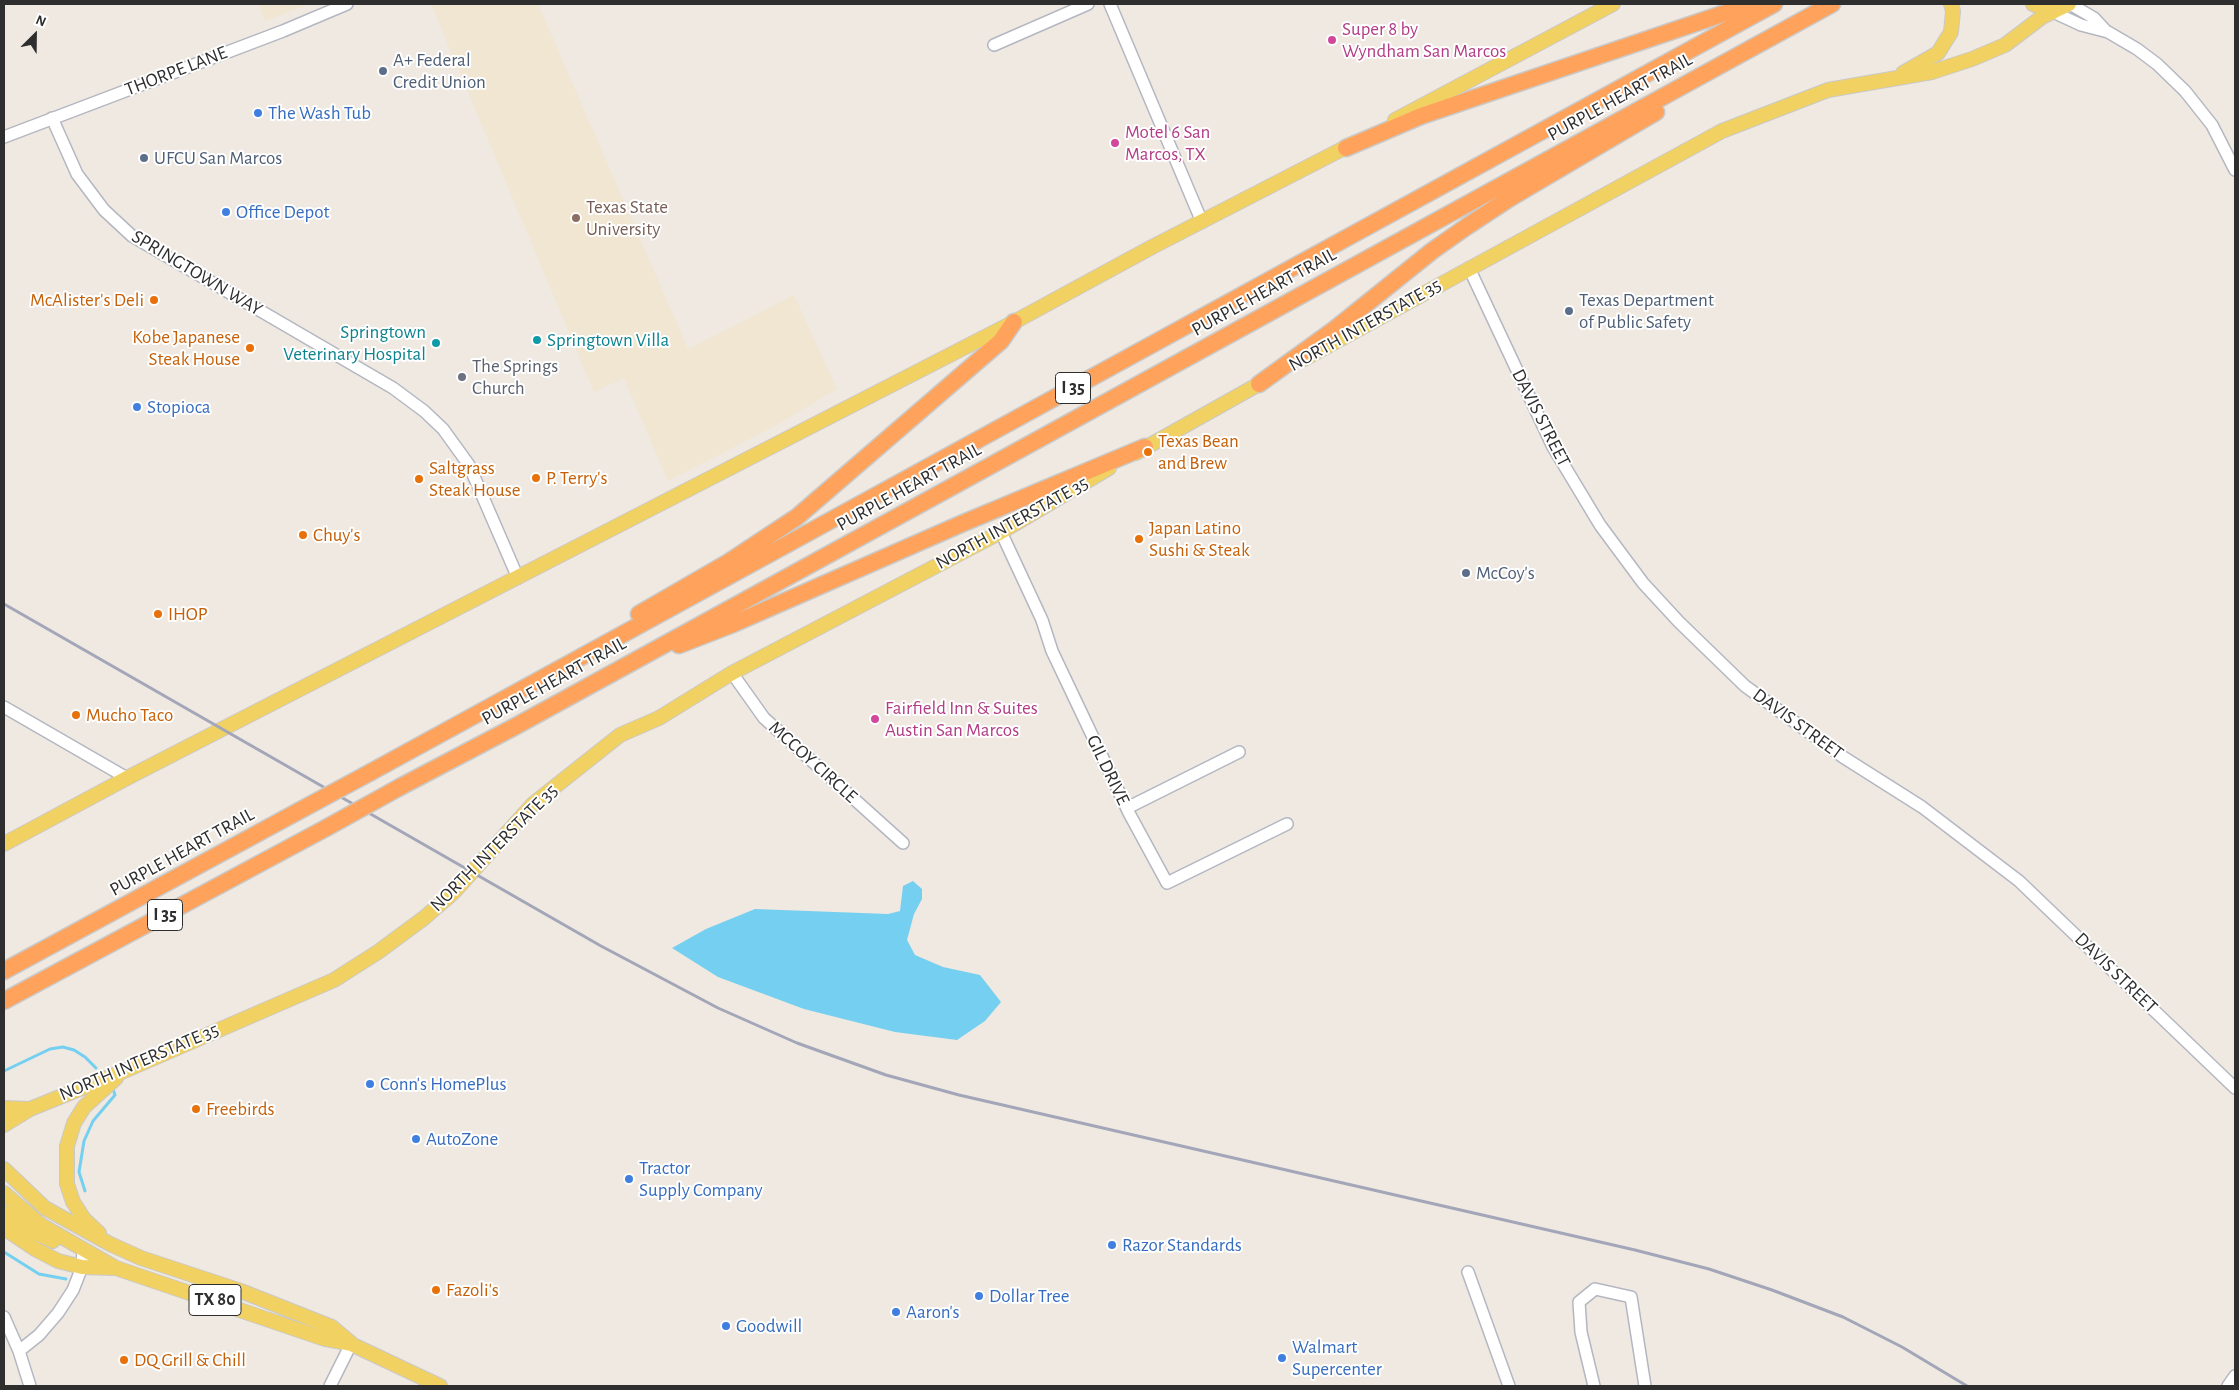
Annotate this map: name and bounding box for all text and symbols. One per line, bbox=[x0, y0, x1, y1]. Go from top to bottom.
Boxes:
north arrow bbox=[10, 10, 60, 60]
text: N bbox=[34, 13, 48, 30]
place label: Super 8 by Wyndham San Marcos bbox=[1342, 18, 1506, 62]
marker: Super 8 by Wyndham San Marcos bbox=[1326, 34, 1338, 46]
street label: THORPE LANE bbox=[122, 41, 230, 101]
street label: PURPLE HEART TRAIL bbox=[1544, 48, 1696, 146]
place label: A+ Federal Credit Union bbox=[393, 49, 486, 93]
marker: A+ Federal Credit Union bbox=[377, 65, 389, 77]
place label: The Wash Tub bbox=[268, 102, 371, 124]
marker: The Wash Tub bbox=[252, 107, 264, 119]
place label: Motel 6 San Marcos, TX bbox=[1125, 121, 1210, 165]
marker: Motel 6 San Marcos, TX bbox=[1109, 137, 1121, 149]
place label: UFCU San Marcos bbox=[154, 147, 282, 169]
marker: UFCU San Marcos bbox=[138, 152, 150, 164]
place label: Texas State University bbox=[586, 196, 668, 240]
place label: Office Depot bbox=[236, 201, 330, 223]
marker: Office Depot bbox=[220, 206, 232, 218]
marker: Texas State University bbox=[570, 212, 582, 224]
street label: SPRINGTOWN WAY bbox=[127, 225, 267, 321]
street label: PURPLE HEART TRAIL bbox=[1188, 243, 1340, 341]
street label: NORTH INTERSTATE 35 bbox=[1285, 274, 1445, 376]
place label: McAlister's Deli bbox=[30, 289, 144, 311]
place label: Texas Department of Public Safety bbox=[1579, 289, 1714, 333]
marker: McAlister's Deli bbox=[148, 294, 160, 306]
marker: Texas Department of Public Safety bbox=[1563, 305, 1575, 317]
place label: Springtown Veterinary Hospital bbox=[283, 321, 426, 365]
place label: Kobe Japanese Steak House bbox=[132, 326, 240, 370]
place label: Springtown Villa bbox=[547, 329, 669, 351]
marker: Springtown Villa bbox=[531, 334, 543, 346]
marker: Springtown Veterinary Hospital bbox=[430, 337, 442, 349]
marker: Kobe Japanese Steak House bbox=[244, 342, 256, 354]
place label: The Springs Church bbox=[472, 355, 558, 399]
street label: DAVIS STREET bbox=[1507, 365, 1575, 471]
marker: The Springs Church bbox=[456, 371, 468, 383]
road number: I 35 bbox=[1056, 372, 1090, 403]
place label: Stopioca bbox=[147, 396, 211, 418]
marker: Stopioca bbox=[131, 401, 143, 413]
place label: Texas Bean and Brew bbox=[1158, 430, 1239, 474]
street label: PURPLE HEART TRAIL bbox=[833, 438, 985, 536]
marker: Texas Bean and Brew bbox=[1142, 446, 1154, 458]
place label: Saltgrass Steak House bbox=[429, 457, 521, 501]
place label: P. Terry's bbox=[546, 467, 607, 489]
marker: P. Terry's bbox=[530, 472, 542, 484]
street label: NORTH INTERSTATE 35 bbox=[932, 472, 1092, 574]
marker: Saltgrass Steak House bbox=[413, 473, 425, 485]
place label: Japan Latino Sushi & Steak bbox=[1149, 517, 1250, 561]
place label: Chuy's bbox=[313, 524, 360, 546]
marker: Chuy's bbox=[297, 529, 309, 541]
marker: Japan Latino Sushi & Steak bbox=[1133, 533, 1145, 545]
place label: McCoy's bbox=[1476, 562, 1535, 584]
marker: McCoy's bbox=[1460, 567, 1472, 579]
place label: IHOP bbox=[168, 603, 208, 625]
marker: IHOP bbox=[152, 608, 164, 620]
street label: PURPLE HEART TRAIL bbox=[478, 632, 630, 730]
street label: DAVIS STREET bbox=[1748, 683, 1848, 765]
place label: Fairfield Inn & Suites Austin San Marcos bbox=[885, 697, 1038, 741]
place label: Mucho Taco bbox=[86, 704, 173, 726]
marker: Mucho Taco bbox=[70, 709, 82, 721]
marker: Fairfield Inn & Suites Austin San Marcos bbox=[869, 713, 881, 725]
street label: MCCOY CIRCLE bbox=[764, 716, 862, 808]
street label: GIL DRIVE bbox=[1081, 731, 1135, 809]
street label: NORTH INTERSTATE 35 bbox=[425, 779, 563, 917]
street label: PURPLE HEART TRAIL bbox=[106, 803, 258, 901]
road number: I 35 bbox=[148, 900, 182, 930]
street label: DAVIS STREET bbox=[2070, 928, 2162, 1018]
street label: NORTH INTERSTATE 35 bbox=[56, 1018, 222, 1106]
place label: Conn's HomePlus bbox=[380, 1073, 507, 1095]
marker: Conn's HomePlus bbox=[364, 1078, 376, 1090]
place label: Freebirds bbox=[206, 1098, 275, 1120]
marker: Freebirds bbox=[190, 1103, 202, 1115]
place label: AutoZone bbox=[426, 1128, 498, 1150]
marker: AutoZone bbox=[410, 1133, 422, 1145]
place label: Tractor Supply Company bbox=[639, 1157, 763, 1201]
marker: Tractor Supply Company bbox=[623, 1173, 635, 1185]
place label: Razor Standards bbox=[1122, 1234, 1242, 1256]
marker: Razor Standards bbox=[1106, 1239, 1118, 1251]
place label: Fazoli's bbox=[446, 1279, 499, 1301]
road number: TX 80 bbox=[189, 1284, 241, 1316]
marker: Fazoli's bbox=[430, 1284, 442, 1296]
place label: Dollar Tree bbox=[989, 1285, 1070, 1307]
marker: Dollar Tree bbox=[973, 1290, 985, 1302]
place label: Aaron's bbox=[906, 1301, 960, 1323]
marker: Aaron's bbox=[890, 1306, 902, 1318]
place label: Goodwill bbox=[736, 1315, 802, 1337]
marker: Goodwill bbox=[720, 1320, 732, 1332]
place label: Walmart Supercenter bbox=[1292, 1336, 1382, 1380]
place label: DQ Grill & Chill bbox=[134, 1349, 246, 1371]
marker: Walmart Supercenter bbox=[1276, 1352, 1288, 1364]
marker: DQ Grill & Chill bbox=[118, 1354, 130, 1366]

